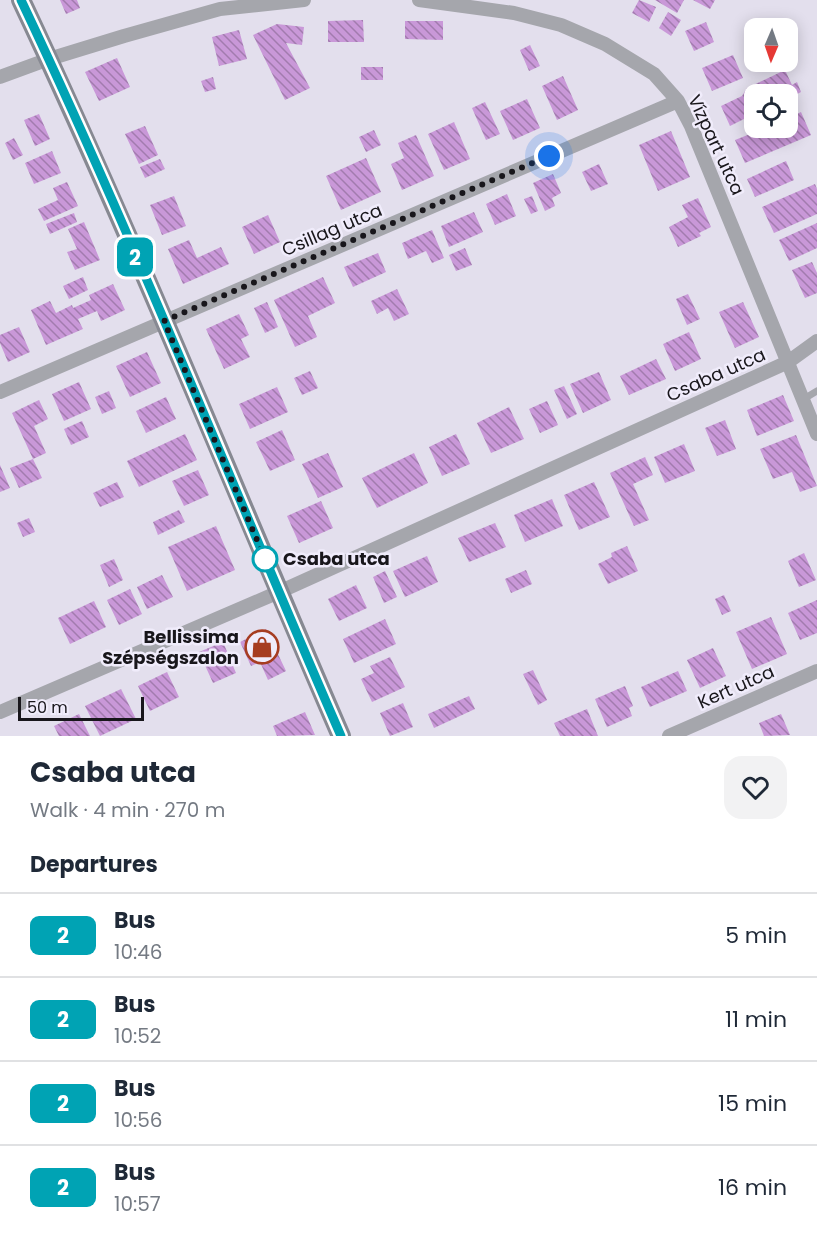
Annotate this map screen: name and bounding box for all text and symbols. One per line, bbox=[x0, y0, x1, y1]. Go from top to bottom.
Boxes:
north arrow bbox=[744, 18, 798, 72]
map controls bbox=[744, 18, 798, 138]
button: locate bbox=[744, 84, 798, 138]
street label: Vízpart utca bbox=[682, 90, 751, 199]
your location bbox=[534, 141, 564, 171]
street label: Csillag utca bbox=[278, 197, 386, 262]
line badge: 2 bbox=[116, 238, 154, 276]
text: 2 bbox=[129, 243, 141, 272]
street label: Csaba utca bbox=[662, 342, 769, 407]
marker: Csaba utca bbox=[252, 546, 278, 572]
place label: Csaba utca bbox=[283, 546, 390, 571]
place label: Bellissima Szépségszalon bbox=[102, 624, 239, 670]
shop icon: Bellissima Szépségszalon bbox=[244, 629, 280, 665]
street label: Kert utca bbox=[694, 659, 778, 714]
scale bar bbox=[18, 694, 144, 722]
text: 50 m bbox=[27, 696, 68, 719]
text: Csaba utca bbox=[30, 753, 196, 792]
button: heart bbox=[724, 756, 787, 819]
text: Walk · 4 min · 270 m bbox=[30, 796, 225, 824]
text: Departures bbox=[30, 849, 158, 880]
text: Bus bbox=[114, 905, 156, 936]
text: 5 min bbox=[725, 920, 787, 951]
text: 2 bbox=[57, 921, 69, 950]
text: 10:46 bbox=[114, 938, 163, 966]
text: Bus bbox=[114, 989, 156, 1020]
text: 11 min bbox=[725, 1004, 787, 1035]
text: 2 bbox=[57, 1005, 69, 1034]
text: 10:52 bbox=[114, 1022, 161, 1050]
text: Bus bbox=[114, 1073, 156, 1104]
text: 15 min bbox=[718, 1088, 787, 1119]
text: 2 bbox=[57, 1089, 69, 1118]
text: 10:56 bbox=[114, 1106, 162, 1134]
text: Bus bbox=[114, 1157, 156, 1188]
text: 16 min bbox=[718, 1172, 787, 1203]
text: 2 bbox=[57, 1173, 69, 1202]
text: 10:57 bbox=[114, 1190, 161, 1218]

